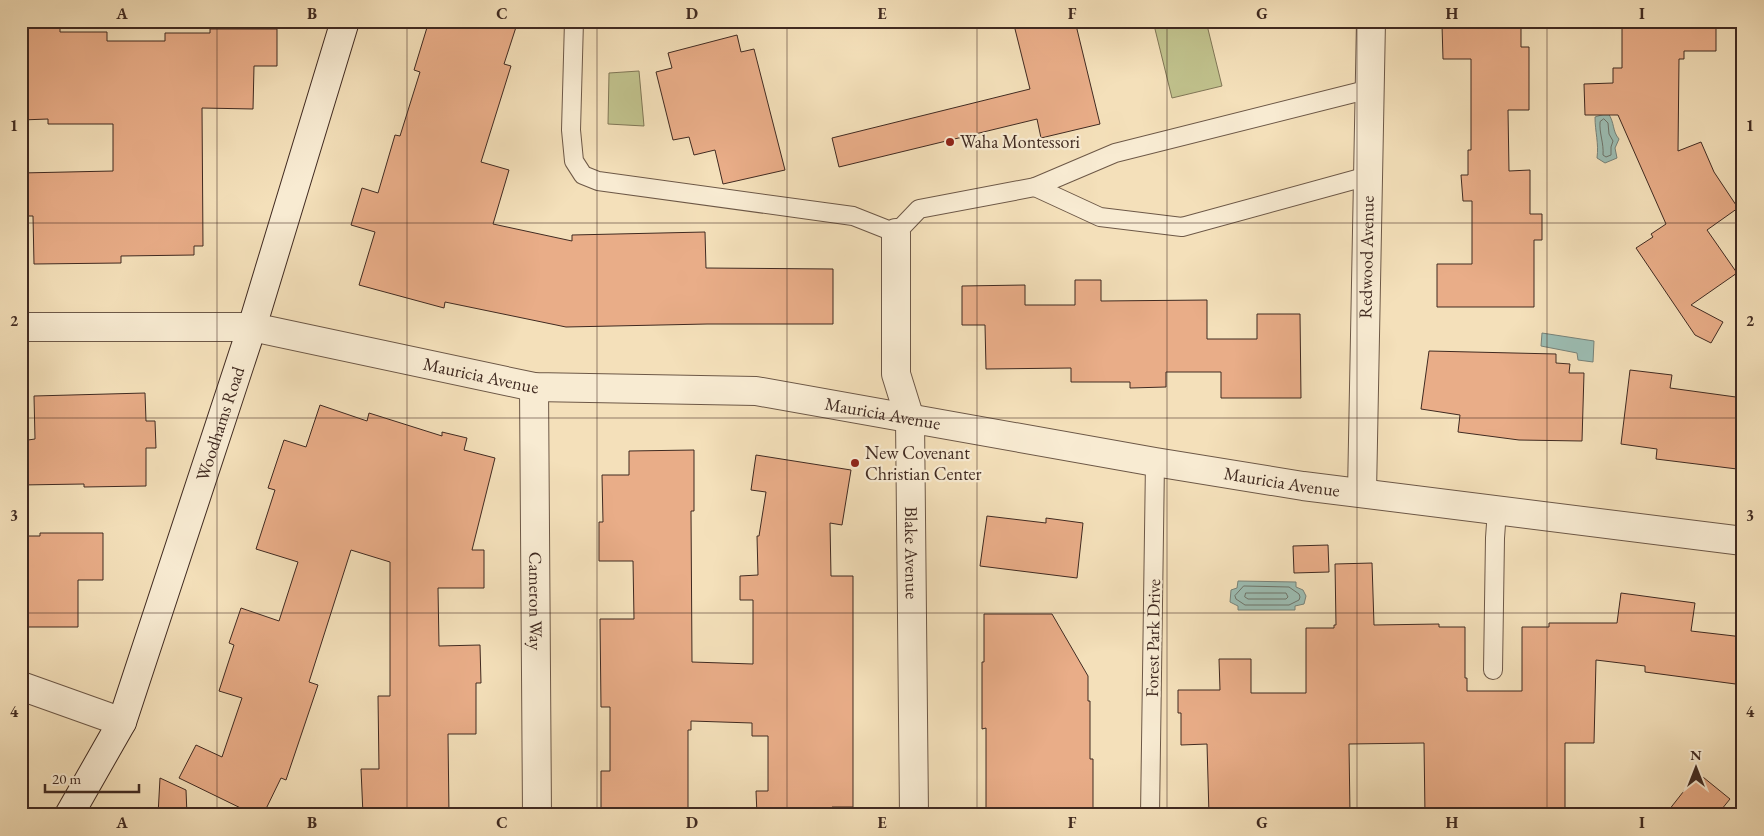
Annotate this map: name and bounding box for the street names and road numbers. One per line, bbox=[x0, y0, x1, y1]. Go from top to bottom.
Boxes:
street label: Redwood Avenue bbox=[1353, 195, 1379, 319]
street label: Mauricia Avenue bbox=[421, 352, 539, 398]
street label: Woodhams Road bbox=[190, 363, 250, 484]
street label: Mauricia Avenue bbox=[823, 391, 942, 435]
street label: Mauricia Avenue bbox=[1222, 461, 1341, 502]
street label: Blake Avenue bbox=[900, 506, 924, 599]
street label: Cameron Way bbox=[524, 552, 548, 651]
street label: Forest Park Drive bbox=[1140, 579, 1165, 697]

